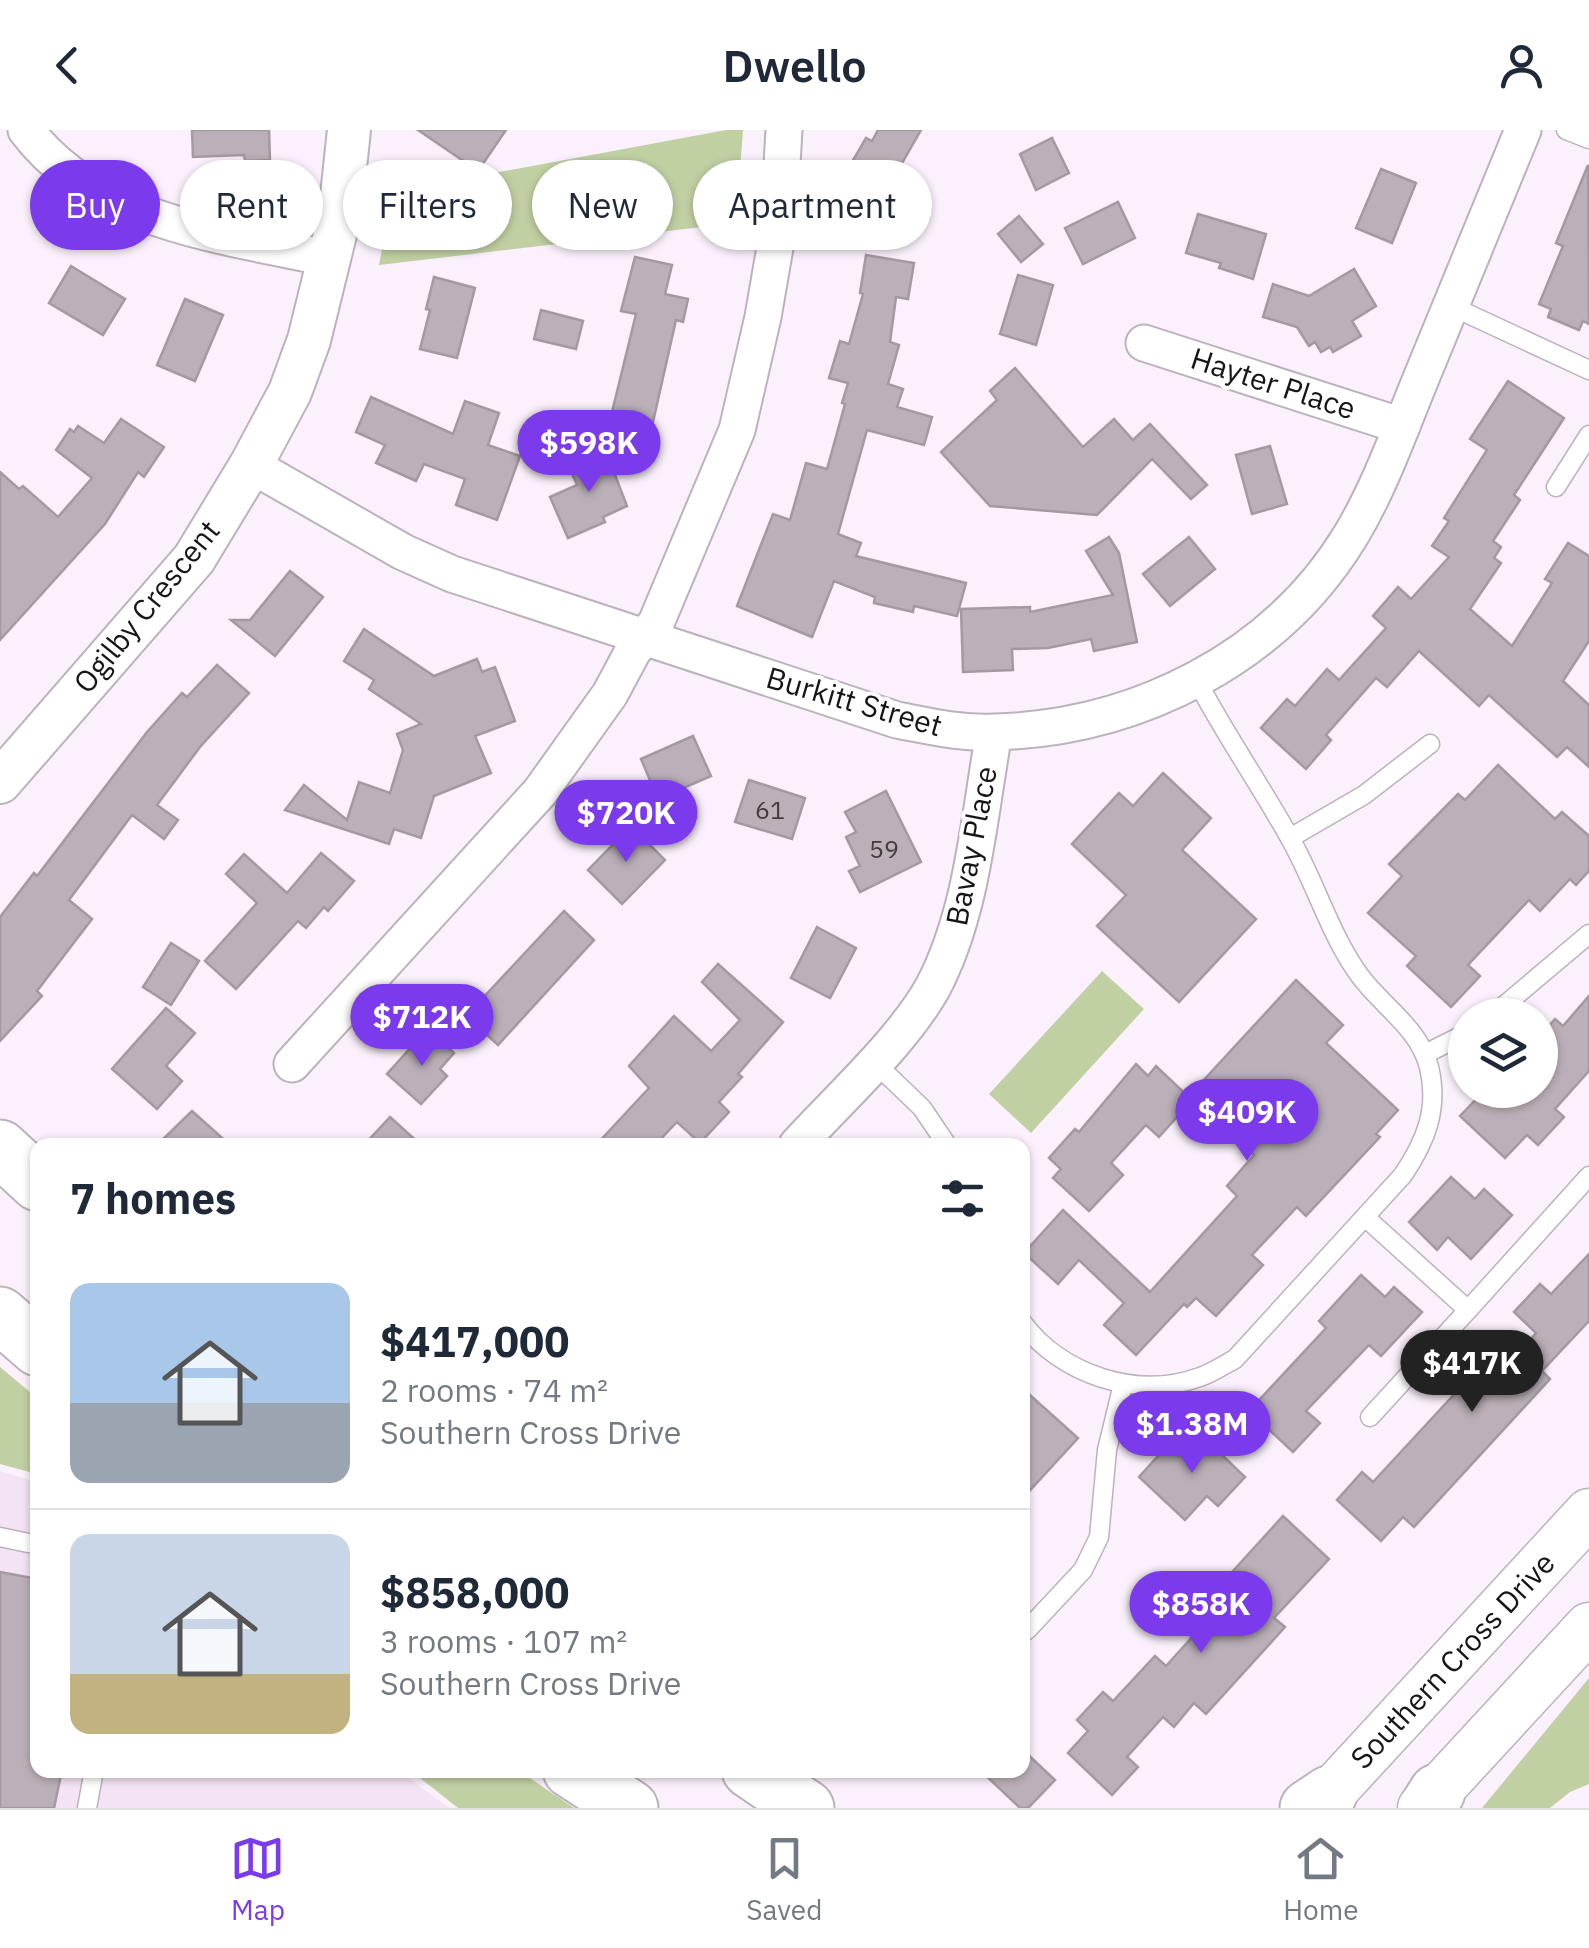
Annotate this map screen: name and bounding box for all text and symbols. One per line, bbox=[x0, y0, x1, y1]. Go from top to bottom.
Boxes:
text: Dwello bbox=[722, 36, 867, 94]
icon: back bbox=[40, 38, 95, 93]
icon: person bbox=[1494, 38, 1549, 93]
chip: Buy bbox=[30, 160, 160, 250]
chip: Rent bbox=[180, 160, 323, 250]
chip: Filters bbox=[343, 160, 512, 250]
chip: New bbox=[532, 160, 673, 250]
chip: Apartment bbox=[693, 160, 932, 250]
street label: Hayter Place bbox=[1186, 338, 1361, 428]
pin: $598K bbox=[519, 410, 659, 495]
text: $598K bbox=[539, 421, 639, 463]
street label: Ogilby Crescent bbox=[64, 512, 228, 701]
street label: Burkitt Street bbox=[762, 657, 947, 744]
street label: Bavay Place bbox=[936, 763, 1005, 929]
pin: $720K bbox=[556, 780, 696, 865]
text: $720K bbox=[576, 791, 676, 833]
house number: 61 bbox=[755, 793, 785, 826]
house number: 59 bbox=[869, 832, 899, 865]
pin: $712K bbox=[352, 984, 492, 1069]
text: $712K bbox=[372, 995, 472, 1037]
map controls bbox=[1448, 998, 1558, 1108]
button: layers bbox=[1448, 998, 1558, 1108]
pin: $409K bbox=[1177, 1079, 1317, 1164]
text: $409K bbox=[1197, 1090, 1297, 1132]
text: 7 homes bbox=[70, 1171, 236, 1226]
icon: filters bbox=[935, 1171, 990, 1226]
text: $417,000 bbox=[380, 1314, 569, 1369]
icon: home bbox=[150, 1323, 270, 1443]
pin: $417K bbox=[1402, 1330, 1542, 1415]
text: $417K bbox=[1422, 1341, 1522, 1383]
text: 2 rooms · 74 m² bbox=[380, 1369, 608, 1411]
pin: $1.38M bbox=[1111, 1391, 1273, 1476]
text: $1.38M bbox=[1136, 1402, 1248, 1444]
text: Southern Cross Drive bbox=[380, 1411, 681, 1453]
street label: Southern Cross Drive bbox=[1341, 1543, 1562, 1777]
text: $858,000 bbox=[380, 1565, 569, 1620]
pin: $858K bbox=[1131, 1571, 1271, 1656]
icon: home bbox=[150, 1574, 270, 1694]
text: $858K bbox=[1151, 1582, 1251, 1624]
text: 3 rooms · 107 m² bbox=[380, 1620, 627, 1662]
text: Southern Cross Drive bbox=[380, 1662, 681, 1704]
tab: Map bbox=[230, 1831, 285, 1928]
tab: Saved bbox=[746, 1831, 822, 1928]
tab: Home bbox=[1283, 1831, 1359, 1928]

